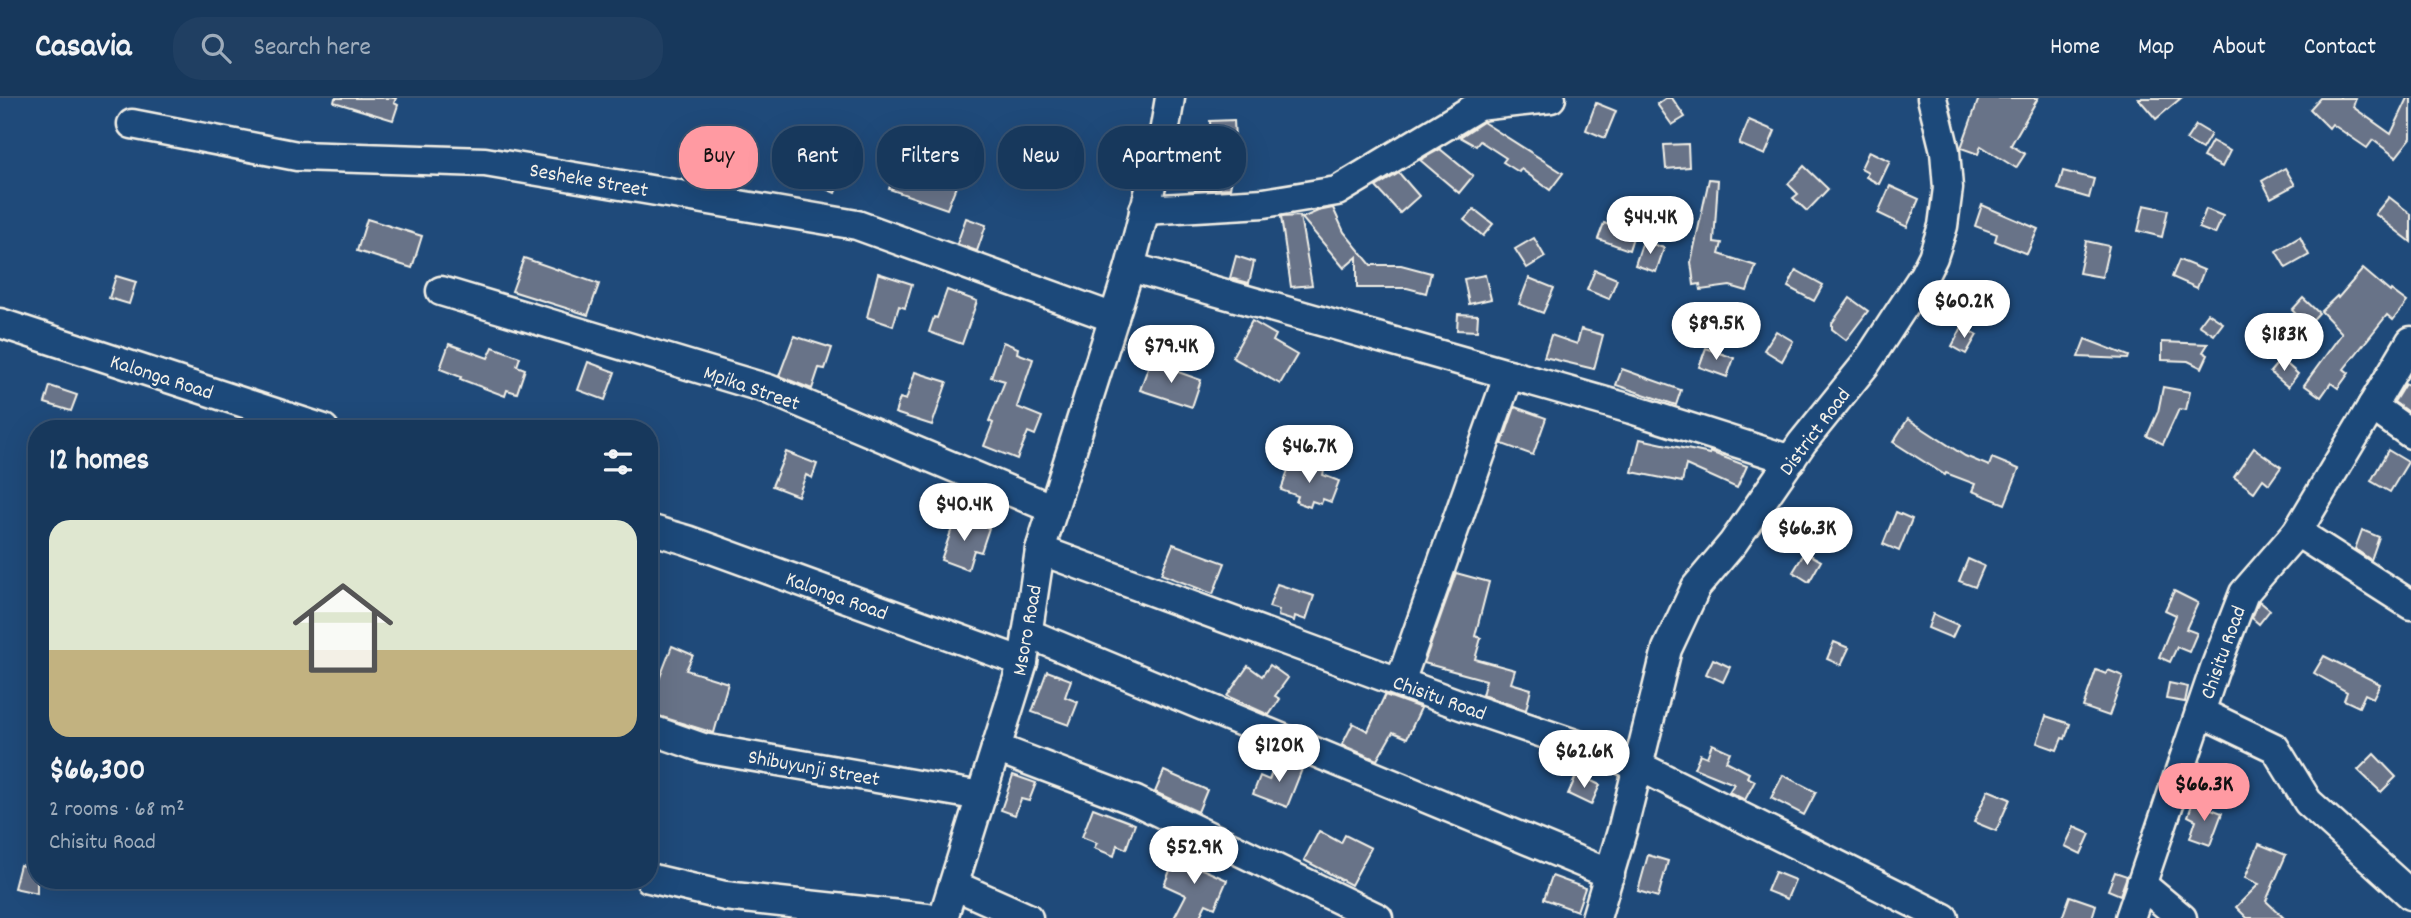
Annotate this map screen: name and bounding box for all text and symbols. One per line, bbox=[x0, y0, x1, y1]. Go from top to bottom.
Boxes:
search box bbox=[173, 17, 663, 80]
text: Casavia bbox=[35, 25, 131, 72]
icon: search bbox=[197, 29, 235, 67]
text: Search here bbox=[253, 30, 371, 67]
text: Home bbox=[2050, 31, 2100, 65]
text: Map bbox=[2138, 31, 2174, 65]
text: About bbox=[2212, 31, 2266, 65]
text: Contact bbox=[2304, 31, 2376, 65]
chip: Buy bbox=[679, 126, 758, 189]
chip: Rent bbox=[772, 126, 863, 189]
chip: Filters bbox=[877, 126, 984, 189]
chip: New bbox=[998, 126, 1084, 189]
chip: Apartment bbox=[1098, 126, 1246, 189]
street label: Sesheke Street bbox=[527, 157, 650, 207]
pin: $44.4K bbox=[1593, 197, 1707, 256]
text: $44.4K bbox=[1623, 202, 1677, 235]
pin: $60.2K bbox=[1907, 280, 2021, 340]
text: $60.2K bbox=[1934, 286, 1994, 319]
pin: $89.5K bbox=[1659, 302, 1773, 362]
text: $89.5K bbox=[1688, 308, 1744, 341]
pin: $183K bbox=[2235, 314, 2333, 373]
text: $183K bbox=[2261, 319, 2307, 352]
pin: $79.4K bbox=[1114, 326, 1228, 385]
text: $79.4K bbox=[1144, 331, 1199, 364]
street label: Kalonga Road bbox=[106, 348, 216, 410]
street label: Mpika Street bbox=[699, 359, 803, 420]
street label: District Road bbox=[1773, 383, 1859, 483]
pin: $46.7K bbox=[1252, 426, 1366, 485]
text: $46.7K bbox=[1281, 431, 1337, 464]
text: 12 homes bbox=[49, 441, 149, 484]
icon: filters bbox=[599, 443, 637, 481]
pin: $40.4K bbox=[907, 484, 1021, 543]
text: $40.4K bbox=[935, 489, 993, 522]
pin: $66.3K bbox=[1750, 508, 1864, 567]
text: $66.3K bbox=[1778, 513, 1836, 546]
icon: home bbox=[280, 565, 406, 691]
street label: Kalonga Road bbox=[781, 565, 891, 630]
street label: Msoro Road bbox=[1006, 583, 1052, 678]
street label: Chisitu Road bbox=[2194, 602, 2256, 704]
street label: Chisitu Road bbox=[1388, 669, 1490, 731]
pin: $120K bbox=[1230, 724, 1328, 784]
text: $120K bbox=[1254, 730, 1304, 763]
pin: $62.6K bbox=[1527, 730, 1641, 790]
text: $62.6K bbox=[1555, 736, 1613, 769]
street label: Shibuyunji Street bbox=[745, 744, 882, 796]
text: $66,300 bbox=[49, 751, 145, 794]
pin: $66.3K bbox=[2147, 764, 2261, 823]
text: $66.3K bbox=[2175, 769, 2233, 802]
text: 2 rooms · 68 m² bbox=[49, 794, 185, 827]
pin: $52.9K bbox=[1137, 826, 1251, 886]
text: Chisitu Road bbox=[49, 827, 156, 860]
text: $52.9K bbox=[1165, 832, 1223, 865]

